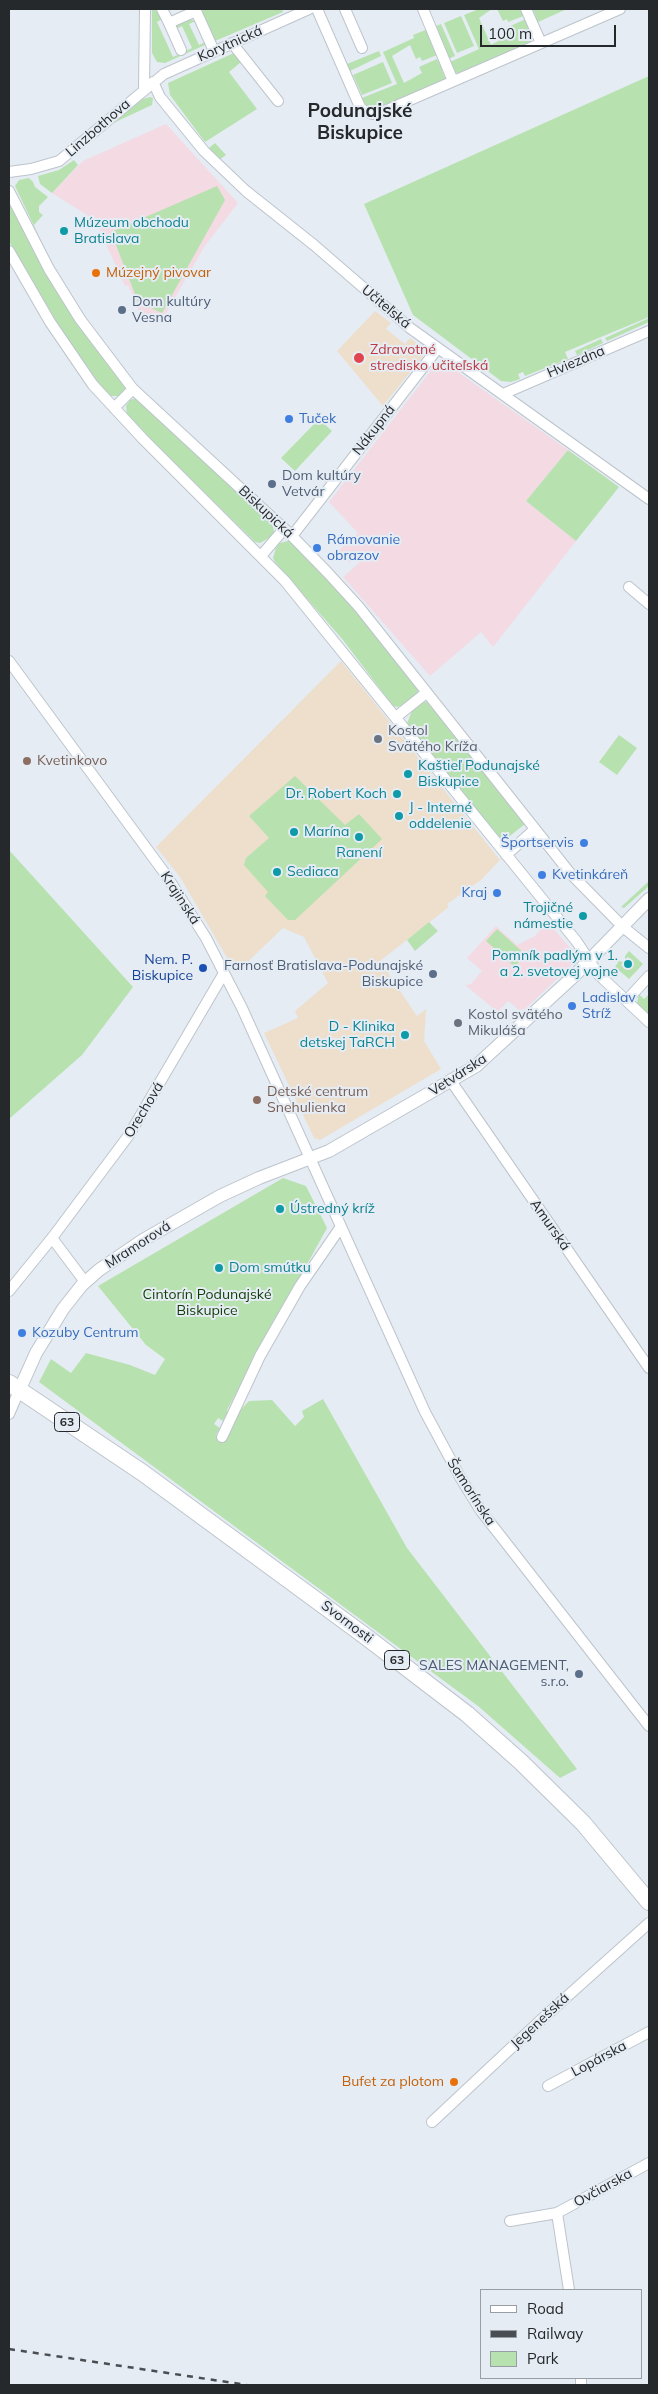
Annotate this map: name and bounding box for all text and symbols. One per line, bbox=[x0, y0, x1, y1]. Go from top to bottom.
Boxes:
scale bar bbox=[483, 15, 619, 47]
street label: Korytnická bbox=[195, 22, 265, 66]
text: 100 m bbox=[488, 24, 532, 43]
street label: Linzbothova bbox=[63, 96, 133, 160]
district label: Podunajské Biskupice bbox=[308, 100, 412, 144]
place label: Múzeum obchodu Bratislava bbox=[74, 215, 189, 248]
marker: Múzeum obchodu Bratislava bbox=[58, 225, 70, 237]
place label: Múzejný pivovar bbox=[106, 265, 211, 281]
marker: Múzejný pivovar bbox=[90, 267, 102, 279]
street label: Učiteľská bbox=[358, 282, 414, 332]
place label: Dom kultúry Vesna bbox=[132, 294, 211, 326]
marker: Dom kultúry Vesna bbox=[116, 304, 128, 316]
place label: Zdravotné stredisko učiteľská bbox=[370, 342, 488, 374]
street label: Hviezdna bbox=[545, 342, 607, 382]
marker: Zdravotné stredisko učiteľská bbox=[352, 351, 366, 365]
street label: Nákupná bbox=[349, 402, 399, 458]
place label: Tuček bbox=[299, 411, 336, 427]
marker: Tuček bbox=[283, 413, 295, 425]
place label: Dom kultúry Vetvár bbox=[282, 468, 361, 501]
marker: Dom kultúry Vetvár bbox=[266, 478, 278, 490]
street label: Biskupická bbox=[235, 482, 297, 542]
place label: Rámovanie obrazov bbox=[327, 532, 400, 564]
marker: Rámovanie obrazov bbox=[311, 542, 323, 554]
place label: Kostol Svätého Kríža bbox=[388, 723, 478, 756]
marker: Kostol Svätého Kríža bbox=[372, 733, 384, 745]
place label: Kvetinkovo bbox=[37, 753, 107, 769]
marker: Kvetinkovo bbox=[21, 755, 33, 767]
place label: Kaštieľ Podunajské Biskupice bbox=[418, 758, 540, 790]
marker: Kaštieľ Podunajské Biskupice bbox=[402, 768, 414, 780]
place label: Dr. Robert Koch bbox=[286, 786, 387, 802]
marker: Dr. Robert Koch bbox=[391, 788, 403, 800]
place label: J - Interné oddelenie bbox=[409, 800, 472, 832]
marker: J - Interné oddelenie bbox=[393, 810, 405, 822]
place label: Marína bbox=[304, 824, 349, 840]
marker: Marína bbox=[288, 826, 300, 838]
marker: Ranení bbox=[353, 831, 365, 843]
place label: Športservis bbox=[501, 835, 574, 851]
marker: Športservis bbox=[578, 837, 590, 849]
place label: Ranení bbox=[336, 845, 382, 861]
place label: Sediaca bbox=[287, 864, 339, 880]
marker: Sediaca bbox=[271, 866, 283, 878]
place label: Kvetinkáreň bbox=[552, 867, 628, 883]
street label: Krajinská bbox=[157, 868, 203, 928]
marker: Kvetinkáreň bbox=[536, 869, 548, 881]
place label: Kraj bbox=[461, 885, 487, 901]
marker: Kraj bbox=[491, 887, 503, 899]
place label: Trojičné námestie bbox=[514, 900, 573, 932]
marker: Trojičné námestie bbox=[577, 910, 589, 922]
place label: Pomník padlým v 1. a 2. svetovej vojne bbox=[492, 948, 618, 980]
place label: Nem. P. Biskupice bbox=[132, 952, 193, 984]
place label: Farnosť Bratislava-Podunajské Biskupice bbox=[224, 958, 423, 990]
marker: Pomník padlým v 1. a 2. svetovej vojne bbox=[622, 958, 634, 970]
marker: Nem. P. Biskupice bbox=[197, 962, 209, 974]
marker: Farnosť Bratislava-Podunajské Biskupice bbox=[427, 968, 439, 980]
place label: Ladislav Stríž bbox=[582, 990, 636, 1022]
marker: Ladislav Stríž bbox=[566, 1000, 578, 1012]
place label: Kostol svätého Mikuláša bbox=[468, 1007, 563, 1040]
marker: Kostol svätého Mikuláša bbox=[452, 1017, 464, 1029]
place label: D - Klinika detskej TaRCH bbox=[300, 1019, 395, 1052]
marker: D - Klinika detskej TaRCH bbox=[399, 1029, 411, 1041]
street label: Vetvárska bbox=[426, 1050, 490, 1100]
street label: Orechová bbox=[121, 1079, 167, 1141]
place label: Detské centrum Snehulienka bbox=[267, 1084, 368, 1116]
marker: Detské centrum Snehulienka bbox=[251, 1094, 263, 1106]
street label: Amurská bbox=[526, 1196, 574, 1254]
place label: Ústredný kríž bbox=[290, 1201, 375, 1217]
marker: Ústredný kríž bbox=[274, 1203, 286, 1215]
street label: Mramorová bbox=[102, 1218, 174, 1272]
place label: Dom smútku bbox=[229, 1260, 311, 1276]
marker: Dom smútku bbox=[213, 1262, 225, 1274]
park label: Cintorín Podunajské Biskupice bbox=[142, 1287, 272, 1320]
place label: Kozuby Centrum bbox=[32, 1325, 139, 1341]
marker: Kozuby Centrum bbox=[16, 1327, 28, 1339]
road number: 63 bbox=[54, 1412, 80, 1431]
street label: Šamorínska bbox=[443, 1455, 499, 1529]
street label: Svornosti bbox=[318, 1597, 376, 1647]
road number: 63 bbox=[384, 1650, 410, 1670]
place label: SALES MANAGEMENT, s.r.o. bbox=[419, 1658, 569, 1690]
marker: SALES MANAGEMENT, s.r.o. bbox=[573, 1668, 585, 1680]
street label: Jegenešská bbox=[507, 1990, 573, 2052]
street label: Lopárska bbox=[569, 2038, 629, 2080]
place label: Bufet za plotom bbox=[342, 2074, 444, 2090]
marker: Bufet za plotom bbox=[448, 2076, 460, 2088]
street label: Ovčiarska bbox=[571, 2165, 635, 2211]
legend bbox=[480, 2289, 643, 2379]
text: Road bbox=[527, 2299, 564, 2318]
text: Railway bbox=[527, 2324, 583, 2343]
text: Park bbox=[527, 2349, 559, 2368]

